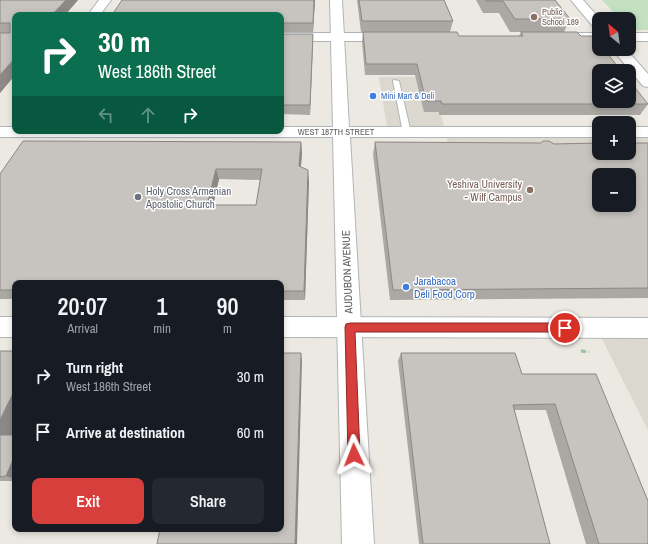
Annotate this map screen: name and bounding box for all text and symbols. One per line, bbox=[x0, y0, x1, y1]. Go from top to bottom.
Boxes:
place label: Public School 189 bbox=[542, 6, 579, 28]
marker: Public School 189 bbox=[529, 12, 539, 22]
north arrow bbox=[592, 12, 636, 56]
map controls bbox=[592, 12, 636, 212]
text: 30 m bbox=[98, 23, 150, 61]
icon: right bbox=[32, 28, 84, 80]
text: West 186th Street bbox=[98, 59, 216, 84]
button: layers bbox=[592, 64, 636, 108]
place label: Mini Mart & Deli bbox=[381, 90, 434, 102]
marker: Mini Mart & Deli bbox=[368, 91, 378, 101]
icon: left bbox=[95, 104, 117, 126]
icon: ahead bbox=[137, 104, 159, 126]
icon: right bbox=[179, 104, 201, 126]
button: + bbox=[592, 116, 636, 160]
street label: WEST 187TH STREET bbox=[298, 126, 375, 138]
button: − bbox=[592, 168, 636, 212]
place label: Yeshiva University - Wilf Campus bbox=[447, 177, 522, 204]
place label: Holy Cross Armenian Apostolic Church bbox=[145, 184, 231, 211]
marker: Yeshiva University - Wilf Campus bbox=[525, 185, 535, 195]
marker: Holy Cross Armenian Apostolic Church bbox=[133, 192, 143, 202]
street label: AUDUBON AVENUE bbox=[339, 230, 355, 315]
place label: Jarabacoa Deli Food Corp bbox=[414, 274, 475, 301]
marker: Jarabacoa Deli Food Corp bbox=[401, 282, 411, 292]
text: 20:07 bbox=[58, 290, 108, 322]
text: 1 bbox=[157, 290, 167, 322]
text: 90 bbox=[216, 290, 238, 322]
pin bbox=[548, 311, 582, 345]
icon: arrive bbox=[554, 317, 576, 339]
text: Arrival bbox=[67, 320, 98, 337]
text: min bbox=[153, 320, 171, 337]
text: m bbox=[223, 320, 232, 337]
text: Turn right bbox=[66, 357, 123, 378]
icon: right bbox=[32, 365, 54, 387]
text: 30 m bbox=[237, 366, 264, 387]
text: West 186th Street bbox=[66, 378, 151, 395]
icon: arrive bbox=[32, 421, 54, 443]
text: Arrive at destination bbox=[66, 422, 185, 443]
text: 60 m bbox=[237, 422, 264, 443]
position arrow bbox=[333, 434, 375, 476]
button: Exit bbox=[32, 478, 144, 524]
button: Share bbox=[152, 478, 264, 524]

